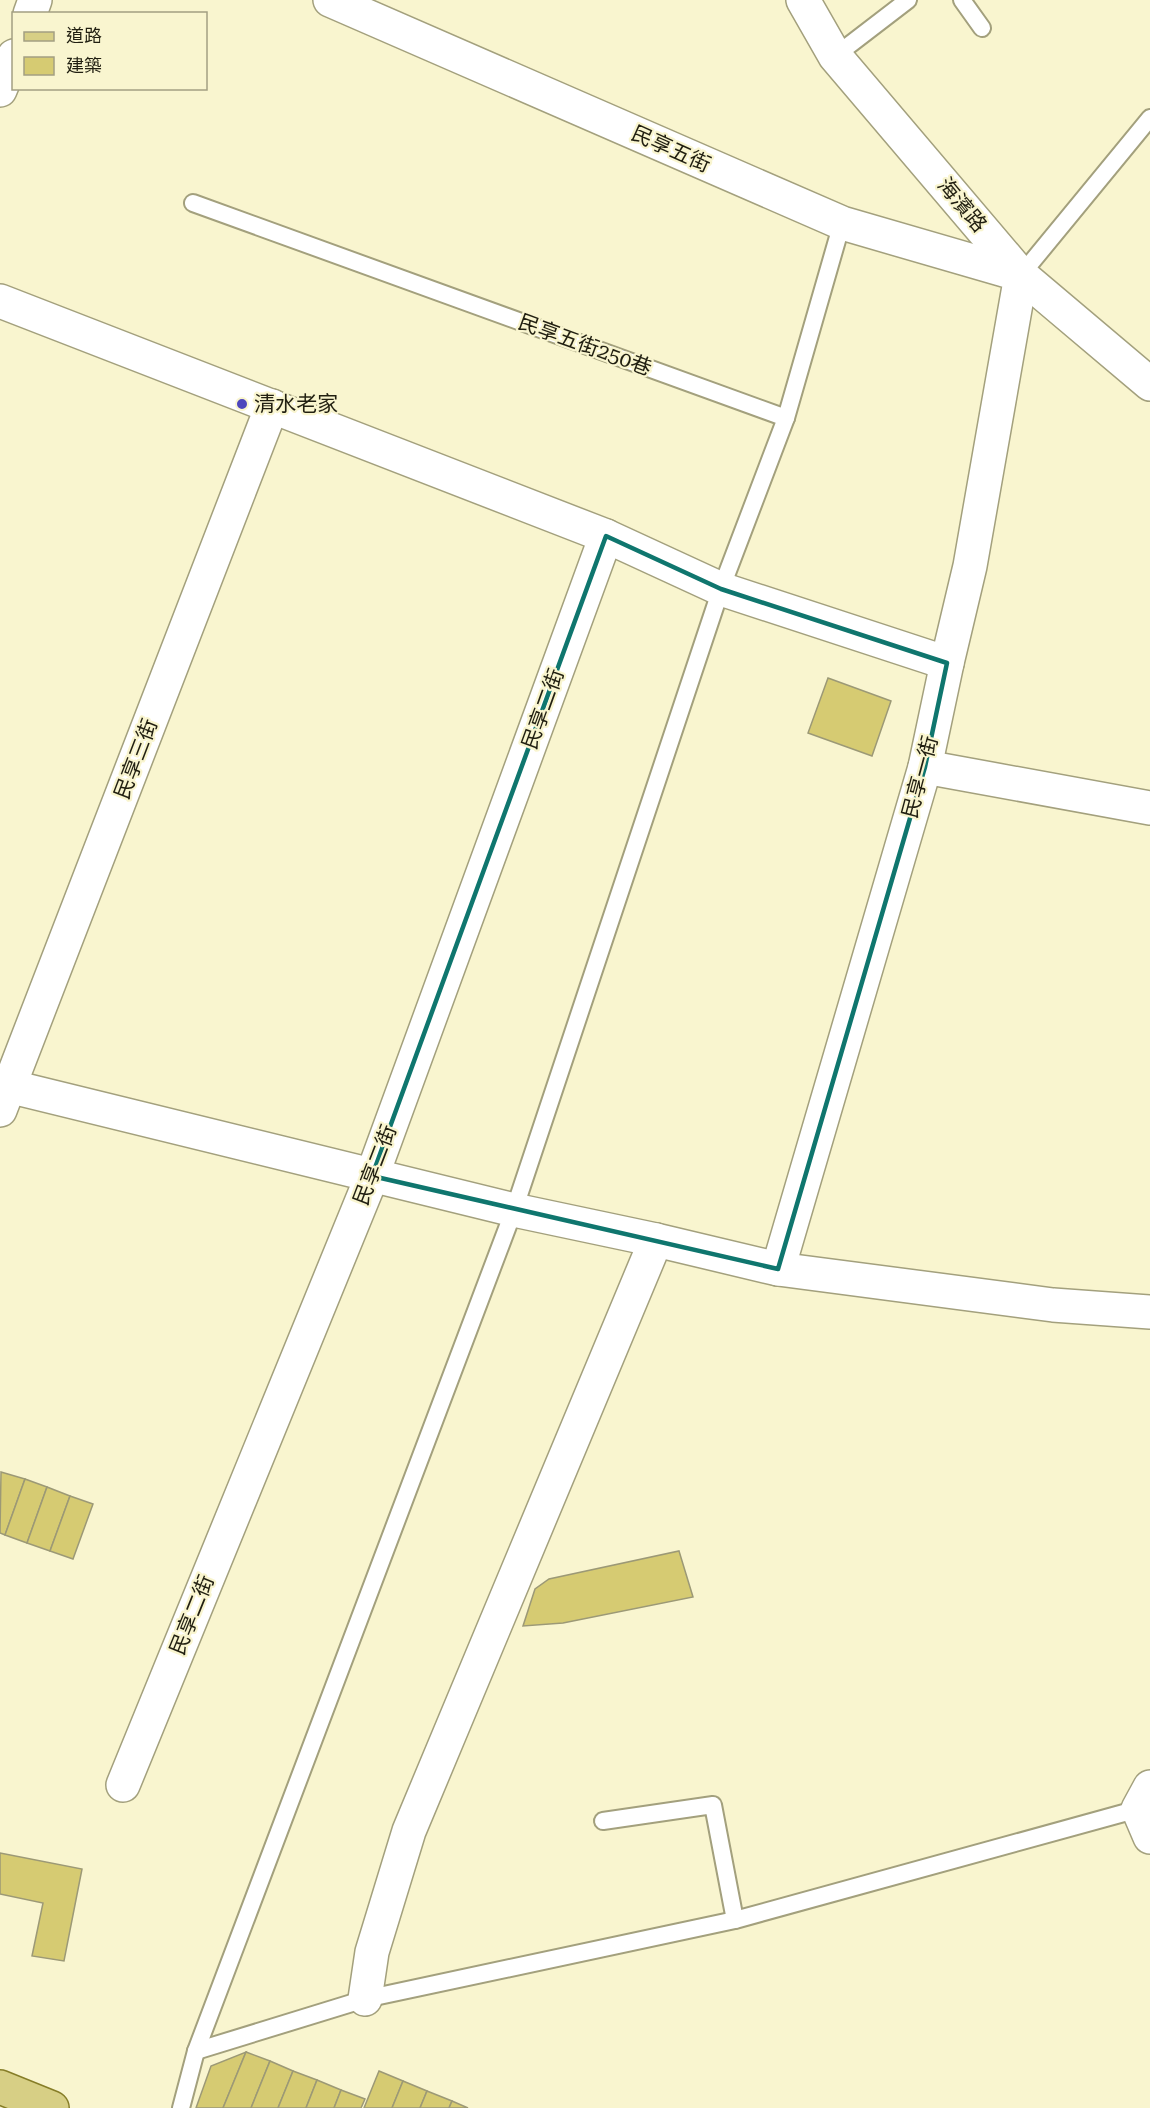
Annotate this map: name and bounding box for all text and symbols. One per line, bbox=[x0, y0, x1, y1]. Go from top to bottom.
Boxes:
legend bbox=[12, 12, 207, 90]
text: 道路 bbox=[66, 25, 102, 46]
text: 建築 bbox=[66, 55, 102, 76]
street label: 民享五街 bbox=[628, 121, 714, 177]
street label: 海濱路 bbox=[933, 173, 991, 237]
street label: 民享五街250巷 bbox=[515, 310, 655, 380]
place label: 清水老家 bbox=[254, 392, 338, 416]
marker: 清水老家 bbox=[235, 397, 249, 411]
street label: 民享二街 bbox=[517, 665, 569, 753]
street label: 民享三街 bbox=[110, 715, 162, 803]
street label: 民享一街 bbox=[898, 733, 942, 821]
street label: 民享二街 bbox=[349, 1121, 401, 1209]
street label: 民享二街 bbox=[165, 1572, 219, 1658]

